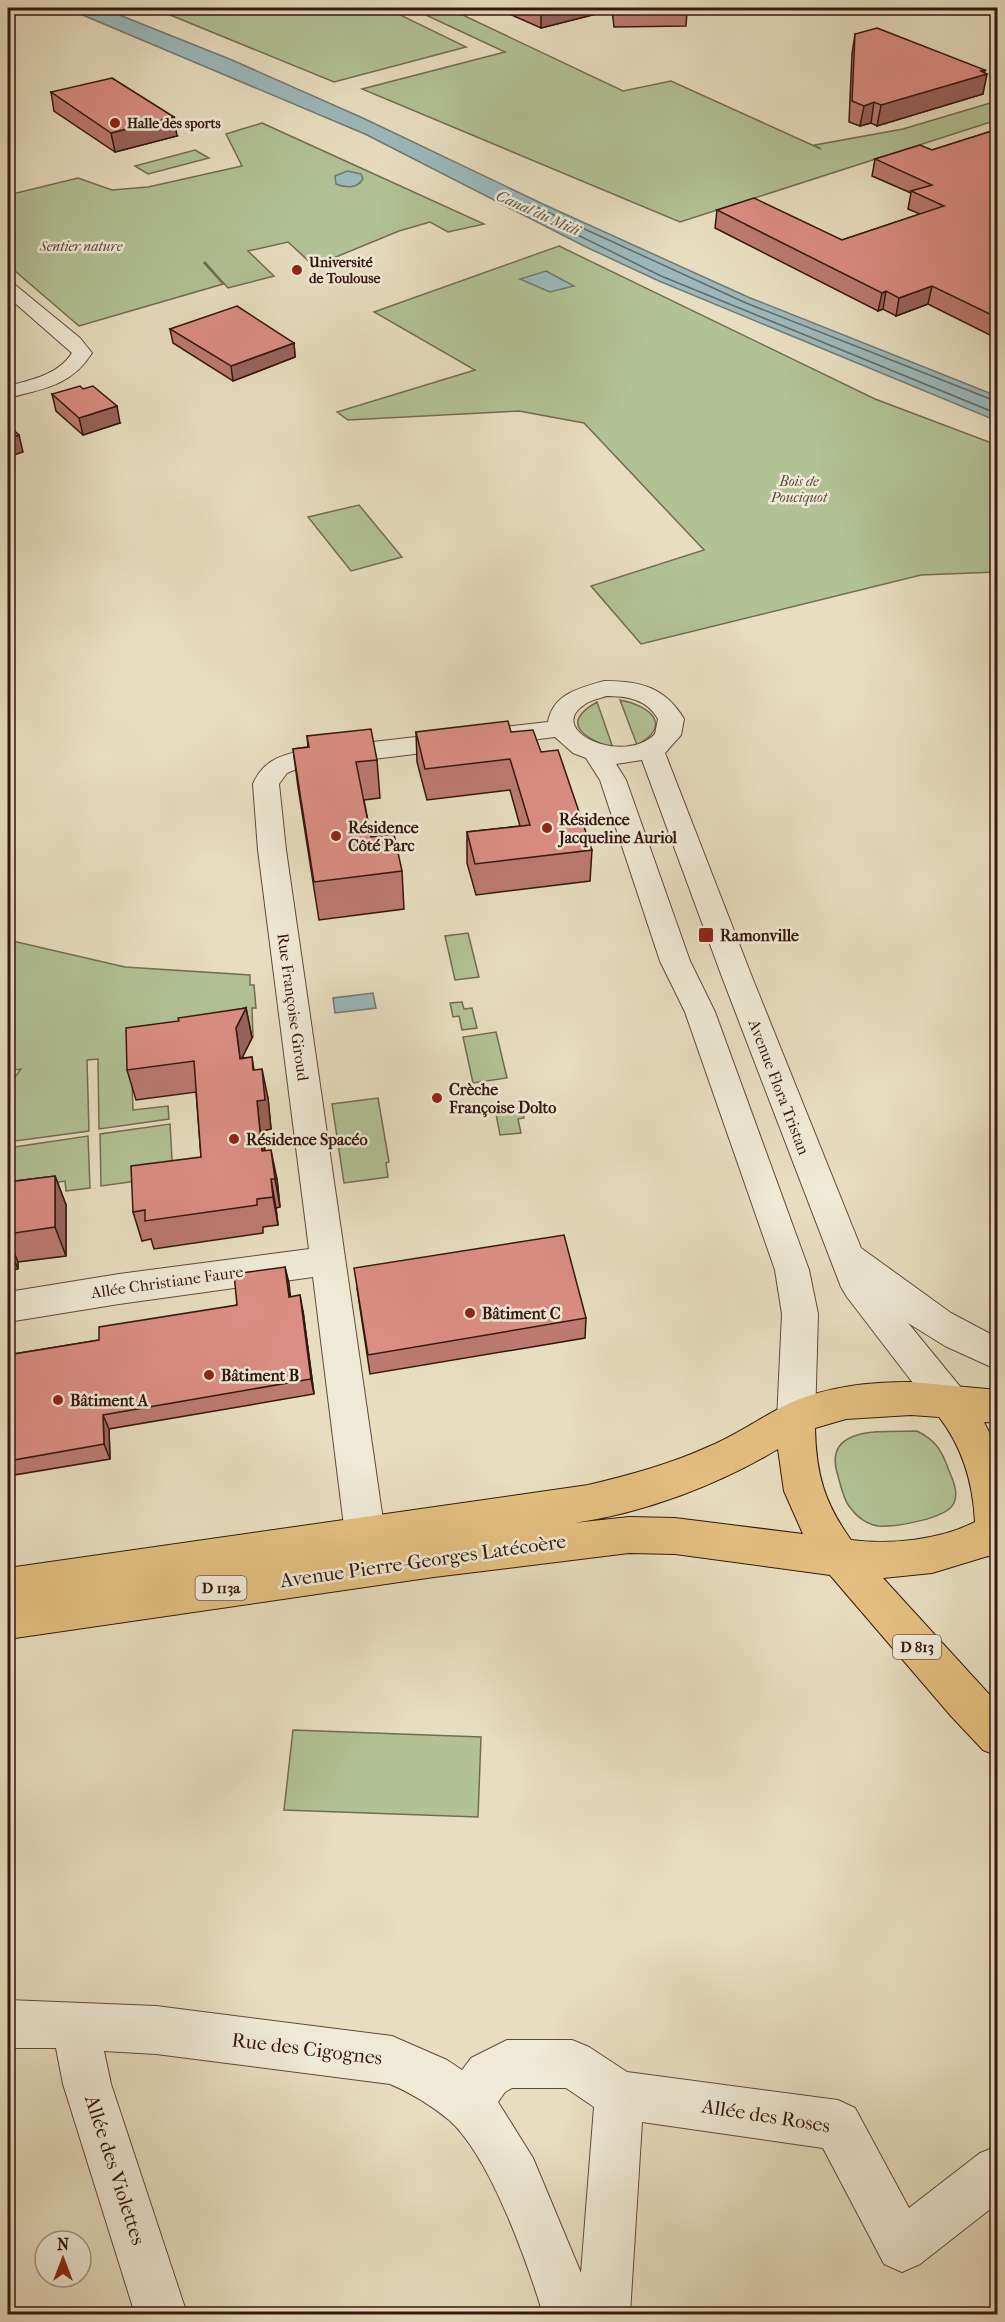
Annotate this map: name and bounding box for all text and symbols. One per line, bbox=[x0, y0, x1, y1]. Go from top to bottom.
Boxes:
place label: Halle des sports bbox=[127, 115, 222, 132]
marker: Halle des sports bbox=[108, 116, 122, 130]
water label: Canal du Midi bbox=[493, 187, 584, 240]
park label: Sentier nature bbox=[39, 238, 123, 255]
place label: Université de Toulouse bbox=[308, 254, 380, 287]
marker: Université de Toulouse bbox=[290, 263, 304, 277]
park label: Bois de Pouciquot bbox=[770, 473, 828, 506]
place label: Résidence Jacqueline Auriol bbox=[557, 810, 678, 848]
place label: Résidence Côté Parc bbox=[348, 818, 419, 855]
marker: Résidence Jacqueline Auriol bbox=[540, 821, 554, 835]
marker: Résidence Côté Parc bbox=[329, 829, 343, 843]
marker: Ramonville bbox=[697, 926, 715, 944]
place label: Ramonville bbox=[720, 926, 799, 945]
street label: Rue Françoise Giroud bbox=[273, 932, 313, 1082]
street label: Avenue Flora Tristan bbox=[744, 1016, 814, 1158]
place label: Crèche Françoise Dolto bbox=[448, 1080, 556, 1118]
marker: Crèche Françoise Dolto bbox=[430, 1091, 444, 1105]
place label: Résidence Spacéo bbox=[246, 1130, 368, 1150]
marker: Résidence Spacéo bbox=[227, 1132, 241, 1146]
street label: Allée Christiane Faure bbox=[89, 1262, 244, 1302]
place label: Bâtiment C bbox=[482, 1304, 561, 1323]
marker: Bâtiment C bbox=[463, 1306, 477, 1320]
place label: Bâtiment B bbox=[221, 1366, 299, 1385]
marker: Bâtiment B bbox=[202, 1368, 216, 1382]
place label: Bâtiment A bbox=[70, 1391, 149, 1410]
marker: Bâtiment A bbox=[51, 1393, 65, 1407]
street label: Avenue Pierre-Georges Latécoère bbox=[277, 1530, 568, 1593]
road number: D 113a bbox=[196, 1576, 246, 1600]
road number: D 813 bbox=[893, 1635, 941, 1659]
street label: Rue des Cigognes bbox=[230, 2028, 384, 2070]
street label: Allée des Violettes bbox=[80, 2091, 150, 2248]
street label: Allée des Roses bbox=[699, 2094, 832, 2137]
north arrow bbox=[33, 2229, 93, 2289]
text: N bbox=[57, 2235, 70, 2254]

